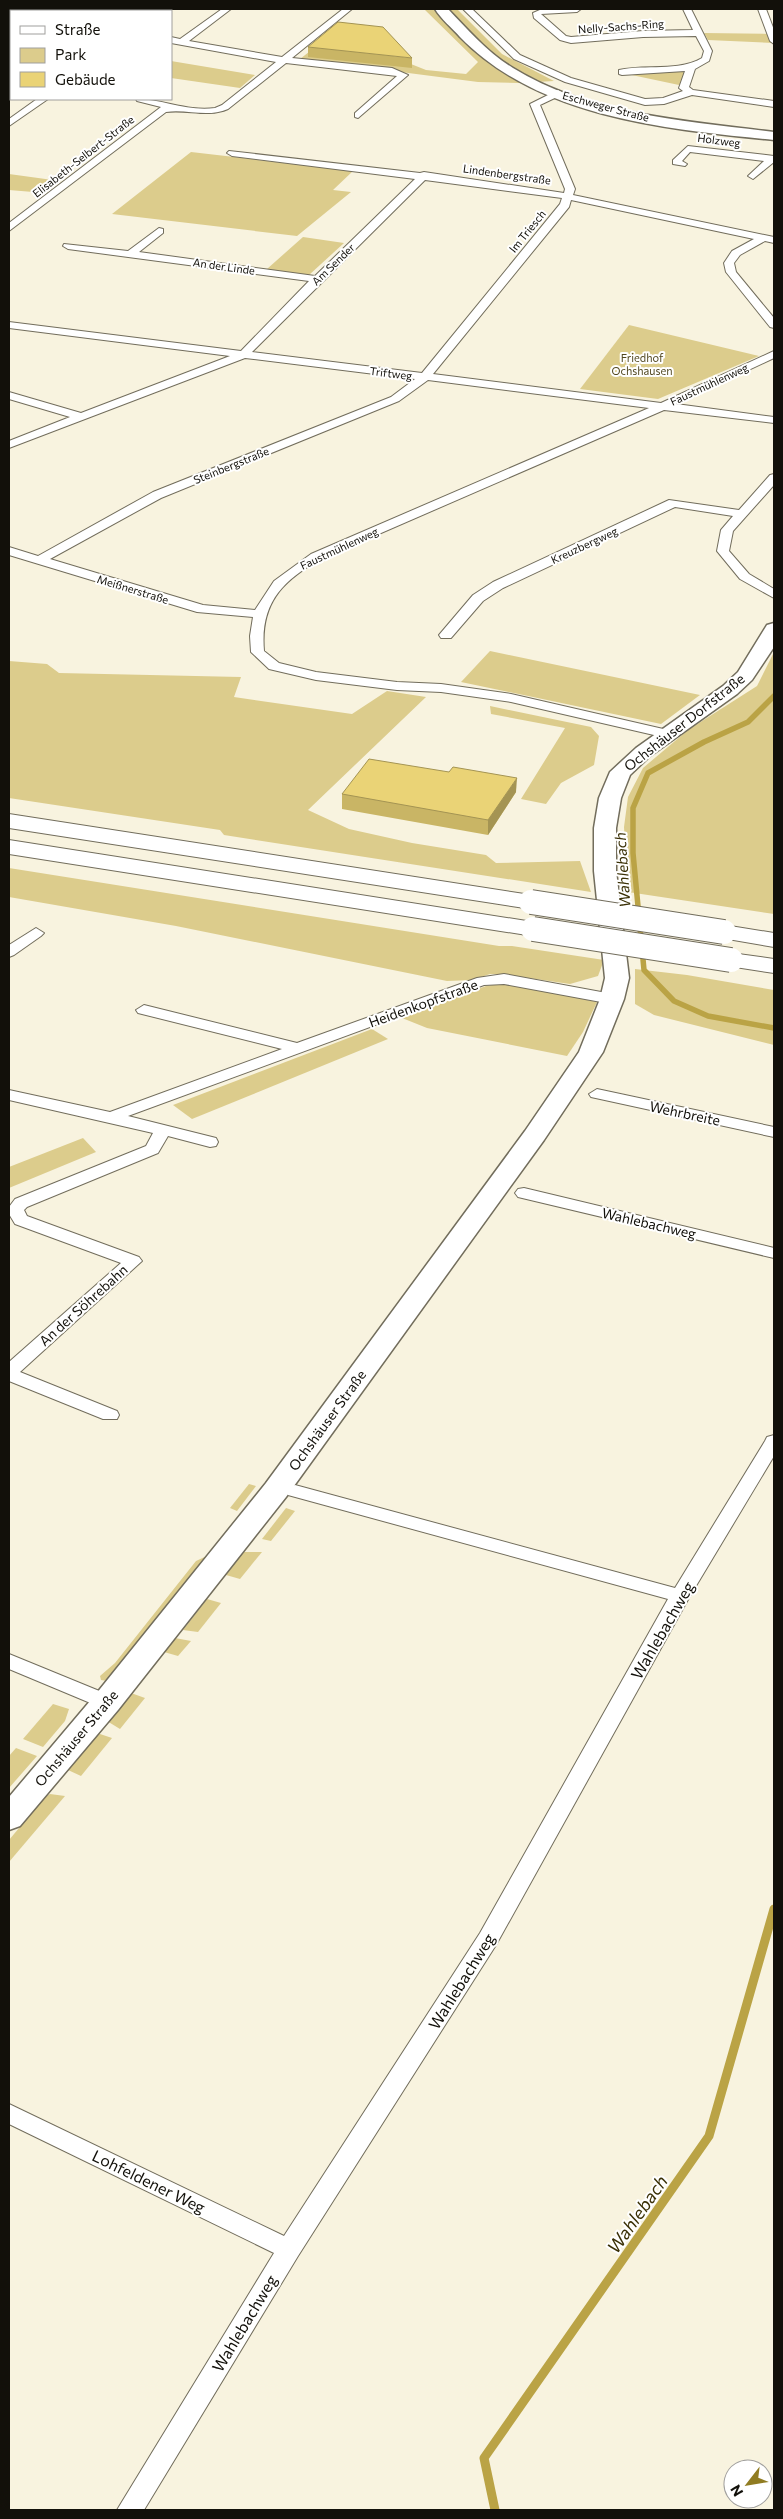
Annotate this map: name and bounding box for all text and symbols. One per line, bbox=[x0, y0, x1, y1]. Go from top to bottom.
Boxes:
legend bbox=[10, 10, 172, 100]
street label: Nelly-Sachs-Ring bbox=[578, 17, 664, 35]
text: Straße bbox=[55, 20, 101, 38]
text: Park bbox=[55, 45, 86, 63]
text: Gebäude bbox=[55, 70, 116, 88]
street label: Eschweger Straße bbox=[561, 88, 651, 124]
street label: Elisabeth-Selbert-Straße bbox=[30, 112, 136, 200]
street label: Holzweg bbox=[697, 131, 741, 149]
street label: Lindenbergstraße bbox=[462, 161, 552, 187]
street label: Im Triesch bbox=[506, 207, 548, 255]
street label: Am Sender bbox=[309, 240, 358, 288]
street label: An der Linde bbox=[192, 255, 256, 277]
park label: Friedhof Ochshausen bbox=[611, 351, 673, 377]
street label: Faustmühlenweg bbox=[668, 360, 750, 408]
street label: Triftweg bbox=[369, 364, 413, 382]
street label: Steinbergstraße bbox=[191, 444, 271, 486]
street label: Faustmühlenweg bbox=[298, 524, 380, 572]
street label: Kreuzbergweg bbox=[549, 524, 619, 566]
street label: Meißnerstraße bbox=[96, 572, 171, 606]
street label: Ochshäuser Dorfstraße bbox=[620, 670, 748, 774]
water label: Wahlebach bbox=[610, 832, 634, 908]
street label: Heidenkopfstraße bbox=[366, 975, 480, 1031]
street label: Wehrbreite bbox=[648, 1097, 722, 1129]
street label: Wahlebachweg bbox=[600, 1204, 698, 1242]
street label: An der Söhrebahn bbox=[35, 1261, 131, 1349]
street label: Ochshäuser Straße bbox=[285, 1366, 369, 1474]
street label: Wahlebachweg bbox=[626, 1577, 698, 1682]
street label: Ochshäuser Straße bbox=[31, 1686, 121, 1790]
street label: Wahlebachweg bbox=[424, 1929, 498, 2033]
street label: Lohfeldener Weg bbox=[89, 2145, 209, 2217]
water label: Wahlebach bbox=[602, 2171, 672, 2257]
street label: Wahlebachweg bbox=[208, 2271, 281, 2375]
north arrow bbox=[723, 2459, 773, 2509]
text: N bbox=[726, 2482, 746, 2500]

